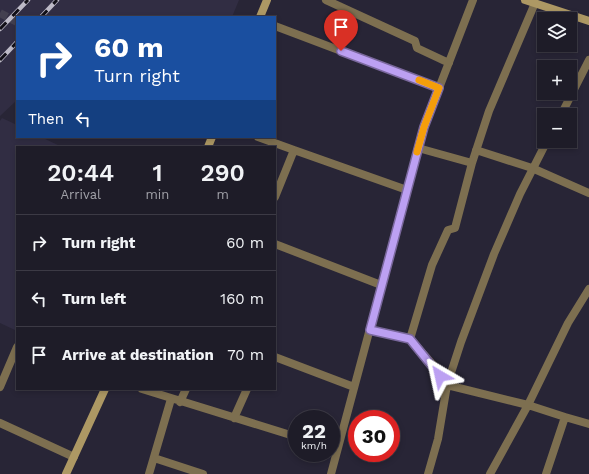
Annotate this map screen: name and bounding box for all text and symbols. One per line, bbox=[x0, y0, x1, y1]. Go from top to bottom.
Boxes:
pin bbox=[324, 10, 358, 51]
map controls bbox=[537, 12, 577, 148]
button: layers bbox=[537, 12, 577, 52]
icon: arrive bbox=[330, 16, 352, 38]
text: 60 m bbox=[94, 31, 164, 64]
icon: right bbox=[28, 32, 80, 84]
button: + bbox=[537, 60, 577, 100]
text: Turn right bbox=[94, 65, 180, 86]
icon: left bbox=[72, 108, 94, 130]
button: − bbox=[537, 108, 577, 148]
text: Then bbox=[28, 110, 64, 128]
text: 20:44 bbox=[47, 159, 114, 187]
text: 1 bbox=[152, 159, 162, 187]
text: 290 bbox=[201, 159, 245, 187]
text: Arrival bbox=[60, 187, 101, 202]
text: min bbox=[145, 187, 169, 202]
text: m bbox=[216, 187, 229, 202]
icon: right bbox=[28, 232, 50, 254]
text: Turn right bbox=[62, 234, 135, 252]
text: 60 m bbox=[226, 234, 264, 252]
icon: left bbox=[28, 288, 50, 310]
text: Turn left bbox=[62, 290, 126, 308]
text: 160 m bbox=[220, 290, 264, 308]
icon: arrive bbox=[28, 344, 50, 366]
text: Arrive at destination bbox=[62, 346, 214, 364]
text: 70 m bbox=[227, 346, 264, 364]
position arrow bbox=[419, 355, 461, 397]
speed limit sign: 30 bbox=[348, 410, 400, 462]
text: 22 bbox=[302, 419, 326, 443]
text: km/h bbox=[301, 440, 327, 451]

